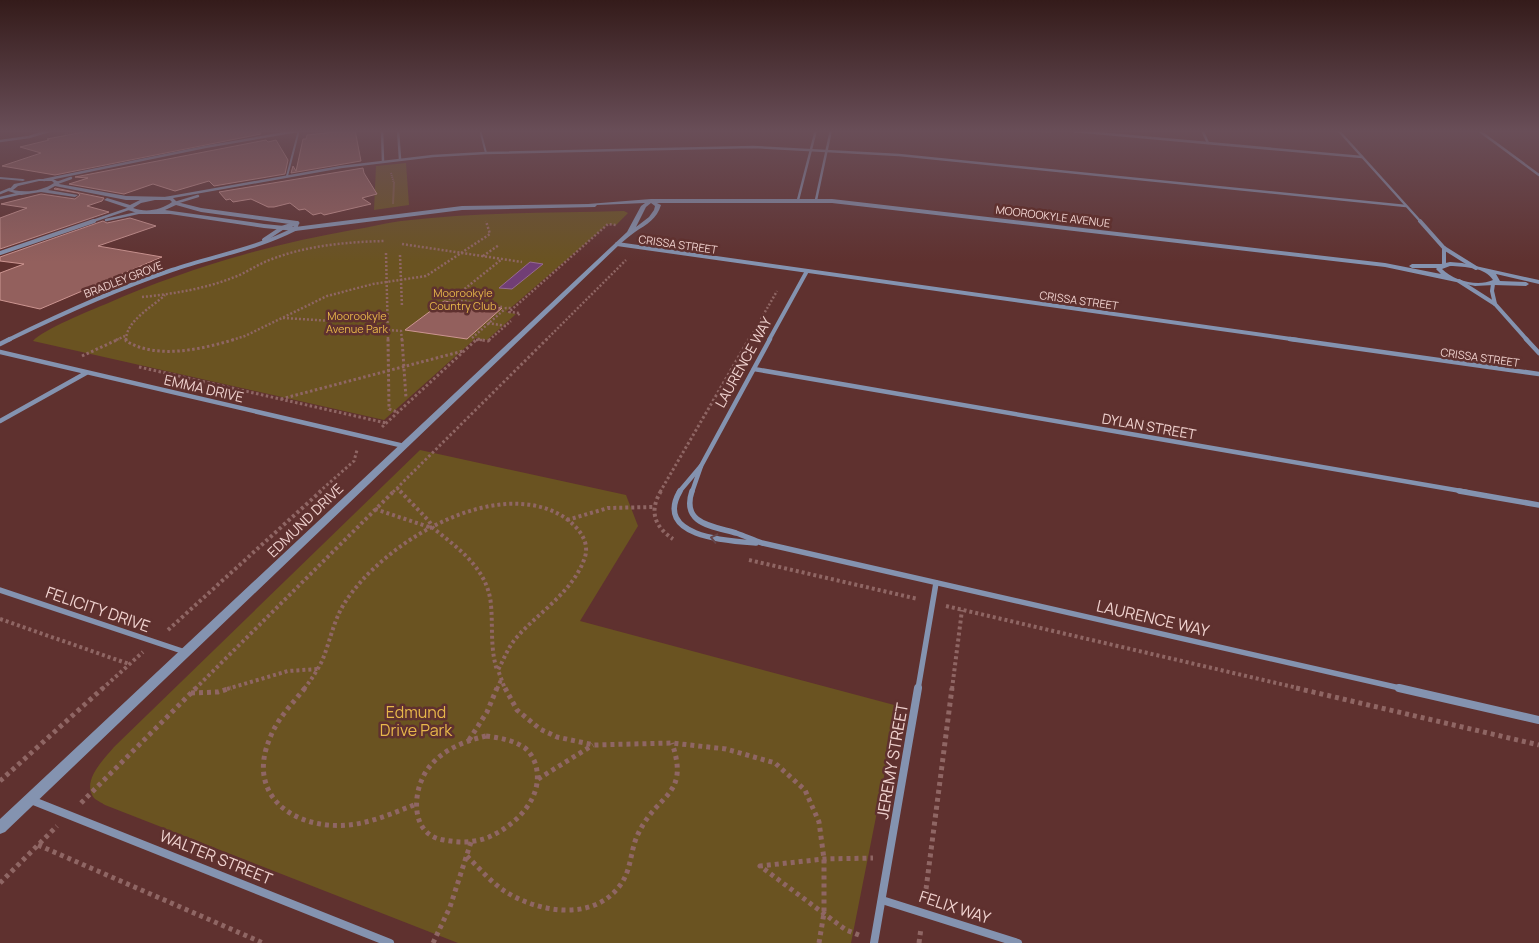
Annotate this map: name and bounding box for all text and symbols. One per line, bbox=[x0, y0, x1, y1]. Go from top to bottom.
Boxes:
street label: MOOROOKYLE AVENUE bbox=[995, 202, 1111, 230]
street label: CRISSA STREET bbox=[638, 231, 719, 257]
street label: BRADLEY GROVE bbox=[82, 257, 164, 301]
park label: Moorookyle Country Club bbox=[429, 285, 497, 313]
street label: CRISSA STREET bbox=[1039, 287, 1120, 313]
park label: Moorookyle Avenue Park bbox=[326, 308, 388, 336]
street label: LAURENCE WAY bbox=[710, 313, 776, 411]
street label: CRISSA STREET bbox=[1440, 344, 1521, 370]
street label: EMMA DRIVE bbox=[162, 370, 246, 406]
street label: DYLAN STREET bbox=[1100, 408, 1198, 444]
street label: EDMUND DRIVE bbox=[263, 479, 347, 561]
one-way arrow bbox=[709, 533, 718, 544]
street label: FELICITY DRIVE bbox=[43, 581, 153, 637]
street label: LAURENCE WAY bbox=[1094, 594, 1212, 642]
park label: Edmund Drive Park bbox=[380, 701, 453, 741]
street label: JEREMY STREET bbox=[871, 701, 913, 821]
street label: WALTER STREET bbox=[156, 824, 276, 890]
street label: FELIX WAY bbox=[916, 885, 994, 929]

